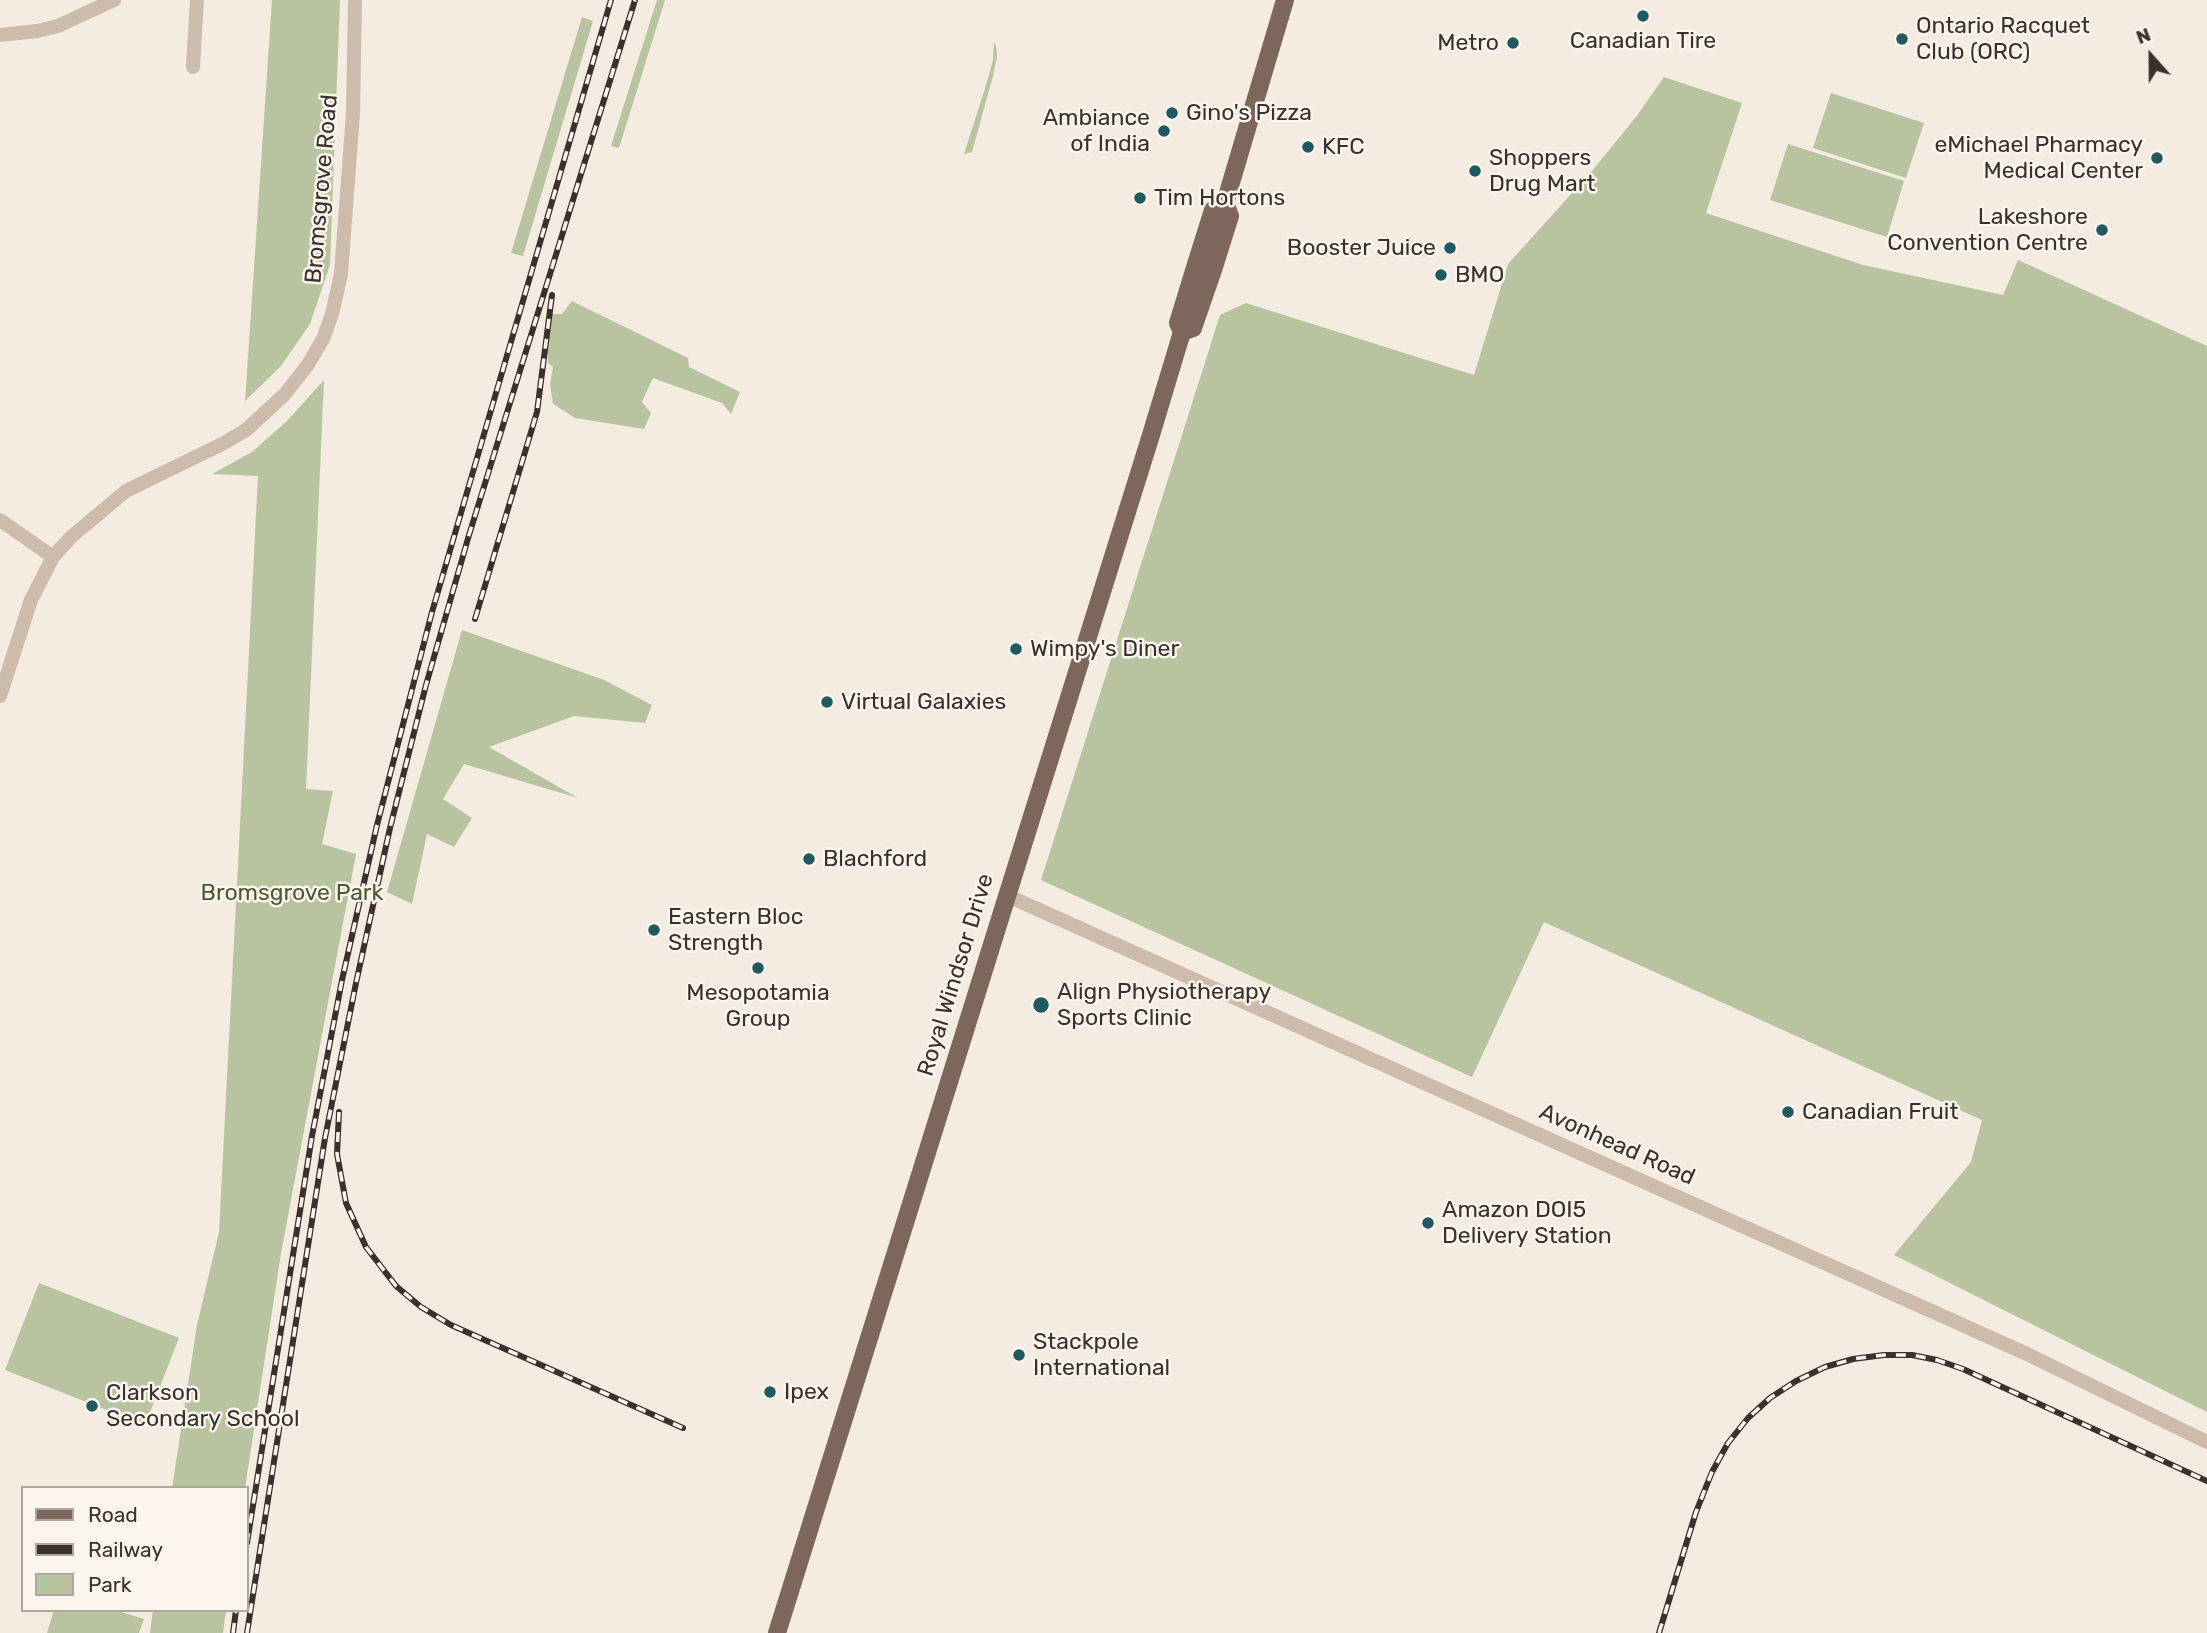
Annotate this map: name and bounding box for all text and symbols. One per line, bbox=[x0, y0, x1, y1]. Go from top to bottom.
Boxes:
marker: Canadian Tire bbox=[1635, 8, 1651, 24]
place label: Ontario Racquet Club (ORC) bbox=[1916, 12, 2090, 66]
north arrow bbox=[2116, 21, 2186, 91]
text: N bbox=[2133, 23, 2154, 49]
place label: Canadian Tire bbox=[1570, 27, 1716, 55]
place label: Metro bbox=[1437, 29, 1499, 57]
marker: Ontario Racquet Club (ORC) bbox=[1894, 31, 1910, 47]
marker: Metro bbox=[1505, 35, 1521, 51]
street label: Bromsgrove Road bbox=[300, 93, 344, 285]
place label: Gino's Pizza bbox=[1186, 99, 1312, 127]
place label: Ambiance of India bbox=[1043, 104, 1150, 158]
marker: Gino's Pizza bbox=[1164, 105, 1180, 121]
marker: Ambiance of India bbox=[1156, 123, 1172, 139]
place label: eMichael Pharmacy Medical Center bbox=[1934, 131, 2143, 185]
place label: KFC bbox=[1322, 133, 1364, 161]
marker: KFC bbox=[1300, 139, 1316, 155]
place label: Shoppers Drug Mart bbox=[1489, 144, 1595, 198]
marker: eMichael Pharmacy Medical Center bbox=[2149, 150, 2165, 166]
marker: Shoppers Drug Mart bbox=[1467, 163, 1483, 179]
place label: Tim Hortons bbox=[1154, 184, 1285, 212]
marker: Tim Hortons bbox=[1132, 190, 1148, 206]
place label: Lakeshore Convention Centre bbox=[1887, 203, 2088, 257]
marker: Lakeshore Convention Centre bbox=[2094, 222, 2110, 238]
place label: Booster Juice bbox=[1287, 234, 1436, 262]
marker: Booster Juice bbox=[1442, 240, 1458, 256]
place label: BMO bbox=[1455, 261, 1504, 289]
marker: BMO bbox=[1433, 267, 1449, 283]
place label: Wimpy's Diner bbox=[1030, 635, 1179, 663]
marker: Wimpy's Diner bbox=[1008, 641, 1024, 657]
place label: Virtual Galaxies bbox=[841, 688, 1006, 716]
marker: Virtual Galaxies bbox=[819, 694, 835, 710]
place label: Blachford bbox=[823, 845, 927, 873]
marker: Blachford bbox=[801, 851, 817, 867]
street label: Royal Windsor Drive bbox=[912, 871, 1000, 1079]
park label: Bromsgrove Park bbox=[201, 879, 383, 907]
place label: Eastern Bloc Strength bbox=[668, 903, 803, 957]
marker: Eastern Bloc Strength bbox=[646, 922, 662, 938]
marker: Mesopotamia Group bbox=[750, 960, 766, 976]
place label: Align Physiotherapy Sports Clinic bbox=[1057, 978, 1271, 1032]
place label: Mesopotamia Group bbox=[686, 979, 830, 1033]
marker: Align Physiotherapy Sports Clinic bbox=[1031, 995, 1051, 1015]
street label: Avonhead Road bbox=[1535, 1098, 1699, 1192]
place label: Canadian Fruit bbox=[1802, 1098, 1958, 1126]
marker: Canadian Fruit bbox=[1780, 1104, 1796, 1120]
place label: Amazon DOI5 Delivery Station bbox=[1442, 1196, 1612, 1250]
marker: Amazon DOI5 Delivery Station bbox=[1420, 1215, 1436, 1231]
place label: Stackpole International bbox=[1033, 1328, 1170, 1382]
marker: Stackpole International bbox=[1011, 1347, 1027, 1363]
place label: Ipex bbox=[784, 1378, 829, 1406]
place label: Clarkson Secondary School bbox=[106, 1379, 299, 1433]
marker: Ipex bbox=[762, 1384, 778, 1400]
marker: Clarkson Secondary School bbox=[84, 1398, 100, 1414]
legend bbox=[21, 1486, 248, 1612]
text: Road bbox=[88, 1502, 138, 1527]
text: Railway bbox=[88, 1537, 163, 1562]
text: Park bbox=[88, 1572, 132, 1597]

